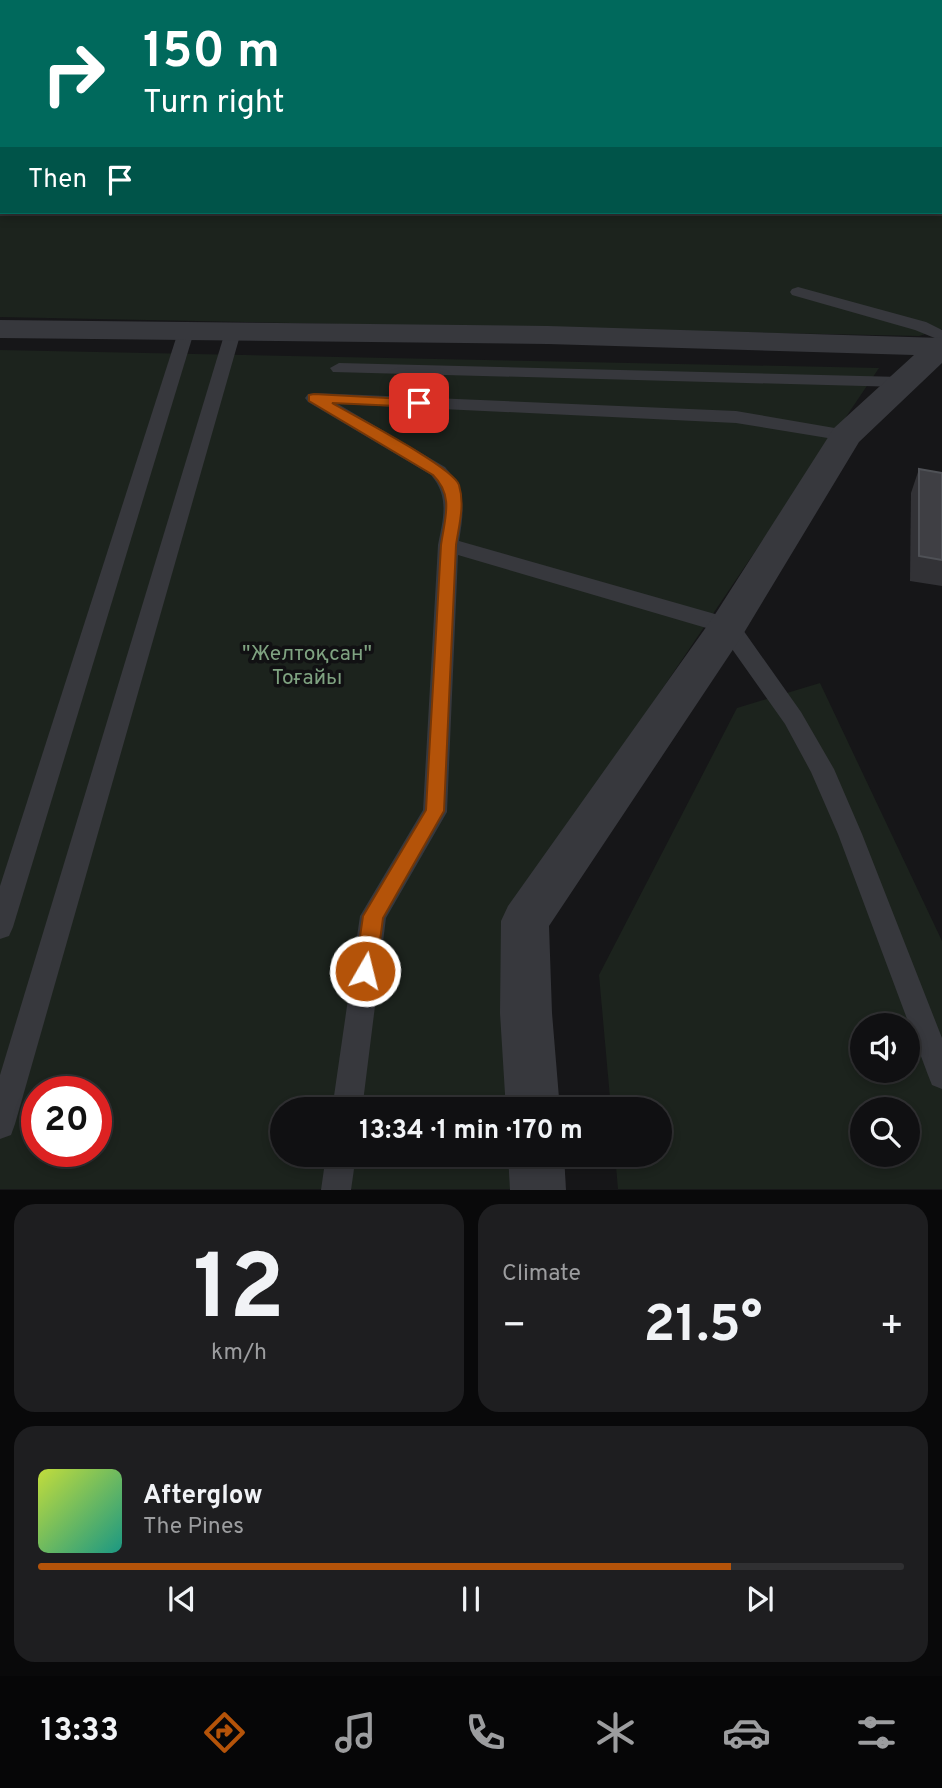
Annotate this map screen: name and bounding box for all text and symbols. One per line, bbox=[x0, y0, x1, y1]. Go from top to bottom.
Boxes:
text: 150 m bbox=[143, 23, 280, 85]
icon: right bbox=[28, 28, 119, 119]
text: Turn right bbox=[143, 84, 285, 124]
icon: arrive bbox=[101, 161, 139, 199]
text: Then bbox=[28, 164, 87, 197]
pin bbox=[389, 373, 449, 433]
icon: arrive bbox=[400, 384, 438, 422]
park label: "Желтоқсан" Тоғайы bbox=[242, 641, 372, 692]
position arrow bbox=[328, 934, 402, 1008]
map controls bbox=[850, 1013, 920, 1167]
button: sound bbox=[850, 1013, 920, 1083]
speed limit sign: 20 bbox=[21, 1076, 112, 1167]
button: search bbox=[850, 1097, 920, 1167]
text: 13:34 · 1 min · 170 m bbox=[359, 1115, 583, 1148]
text: 12 bbox=[193, 1236, 285, 1351]
text: Climate bbox=[502, 1260, 581, 1289]
text: 21.5° bbox=[644, 1294, 762, 1360]
text: − bbox=[502, 1303, 527, 1352]
text: + bbox=[879, 1303, 904, 1352]
text: km/h bbox=[211, 1339, 267, 1368]
text: Afterglow bbox=[143, 1480, 263, 1513]
text: The Pines bbox=[143, 1513, 244, 1542]
icon: previous bbox=[163, 1580, 201, 1618]
icon: pause bbox=[452, 1580, 490, 1618]
icon: next bbox=[741, 1580, 779, 1618]
icon: directions bbox=[200, 1708, 249, 1757]
icon: music bbox=[331, 1708, 380, 1757]
icon: phone bbox=[461, 1708, 510, 1757]
icon: climate bbox=[591, 1708, 640, 1757]
icon: car bbox=[722, 1708, 771, 1757]
icon: filters bbox=[852, 1708, 901, 1757]
text: 13:33 bbox=[41, 1712, 119, 1752]

